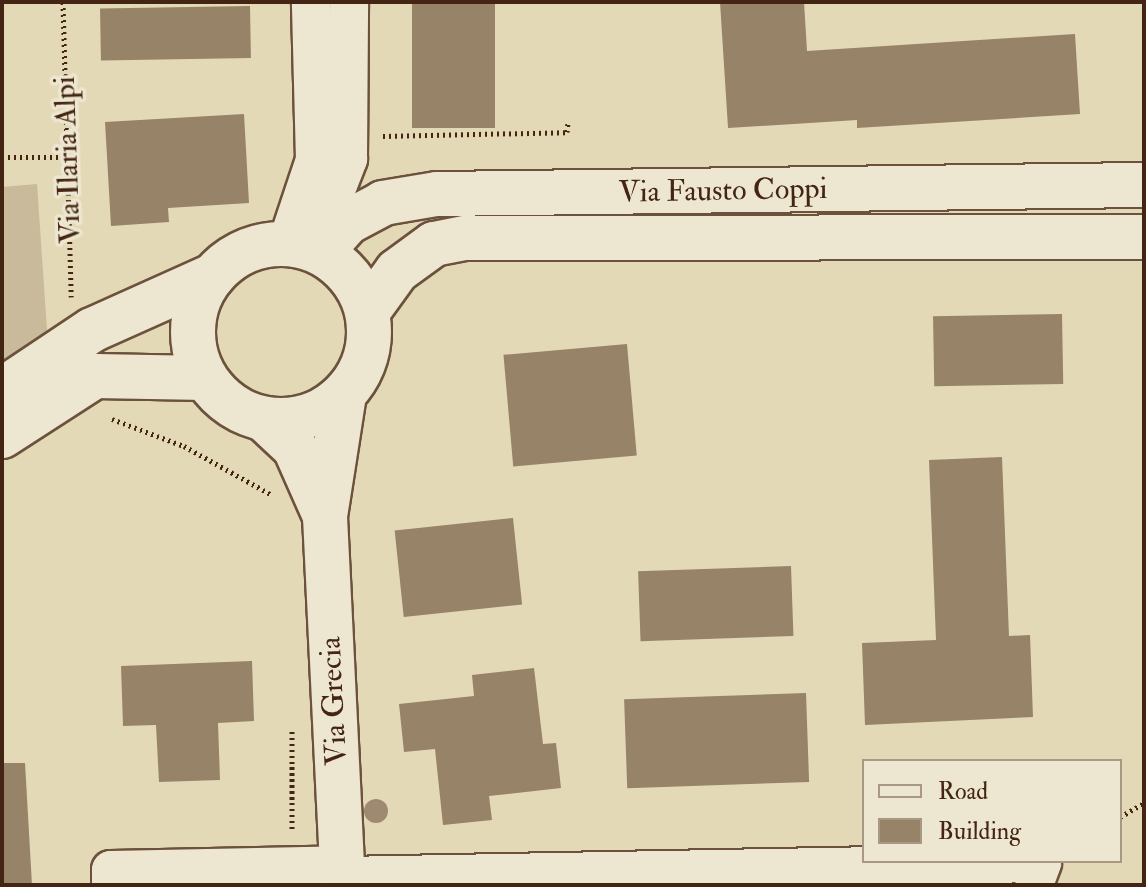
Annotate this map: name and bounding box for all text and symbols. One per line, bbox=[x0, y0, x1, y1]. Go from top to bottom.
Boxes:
street label: Via Ilaria Alpi bbox=[47, 76, 89, 244]
street label: Via Fausto Coppi bbox=[618, 171, 828, 211]
street label: Via Grecia bbox=[313, 636, 355, 766]
legend bbox=[862, 759, 1122, 863]
text: Road bbox=[938, 776, 988, 807]
text: Building bbox=[938, 816, 1021, 847]

